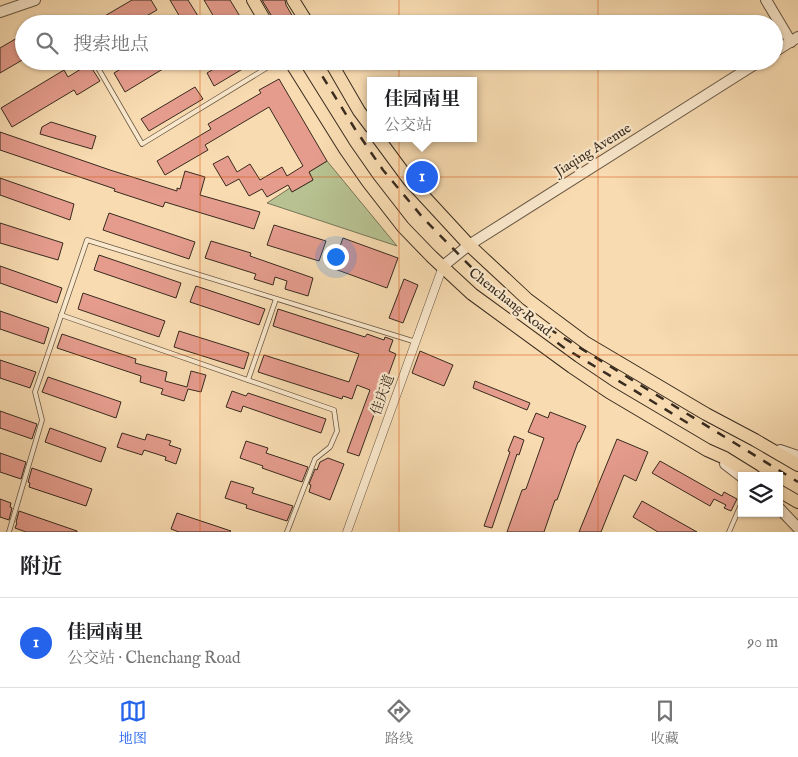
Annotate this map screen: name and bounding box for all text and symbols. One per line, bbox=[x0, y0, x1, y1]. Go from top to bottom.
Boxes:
search box bbox=[15, 15, 783, 70]
icon: search bbox=[33, 29, 61, 57]
text: 搜索地点 bbox=[73, 33, 149, 57]
popup bbox=[367, 77, 477, 142]
text: 佳园南里 bbox=[384, 88, 460, 112]
text: 公交站 bbox=[384, 116, 432, 136]
street label: Jiaqing Avenue bbox=[550, 119, 635, 182]
pin: 1 bbox=[406, 158, 438, 196]
your location bbox=[323, 244, 349, 270]
street label: Chenchang Road bbox=[465, 264, 556, 340]
street label: 佳庆道 bbox=[367, 372, 399, 418]
map controls bbox=[738, 472, 783, 517]
button: layers bbox=[738, 472, 783, 517]
text: 附近 bbox=[20, 554, 62, 581]
text: 佳园南里 bbox=[67, 621, 143, 645]
text: 1 bbox=[33, 633, 39, 653]
text: 90 m bbox=[747, 633, 778, 653]
text: 公交站 · Chenchang Road bbox=[67, 649, 240, 669]
tab: 地图 bbox=[119, 697, 147, 748]
tab: 路线 bbox=[385, 697, 413, 748]
tab: 收藏 bbox=[651, 697, 679, 748]

